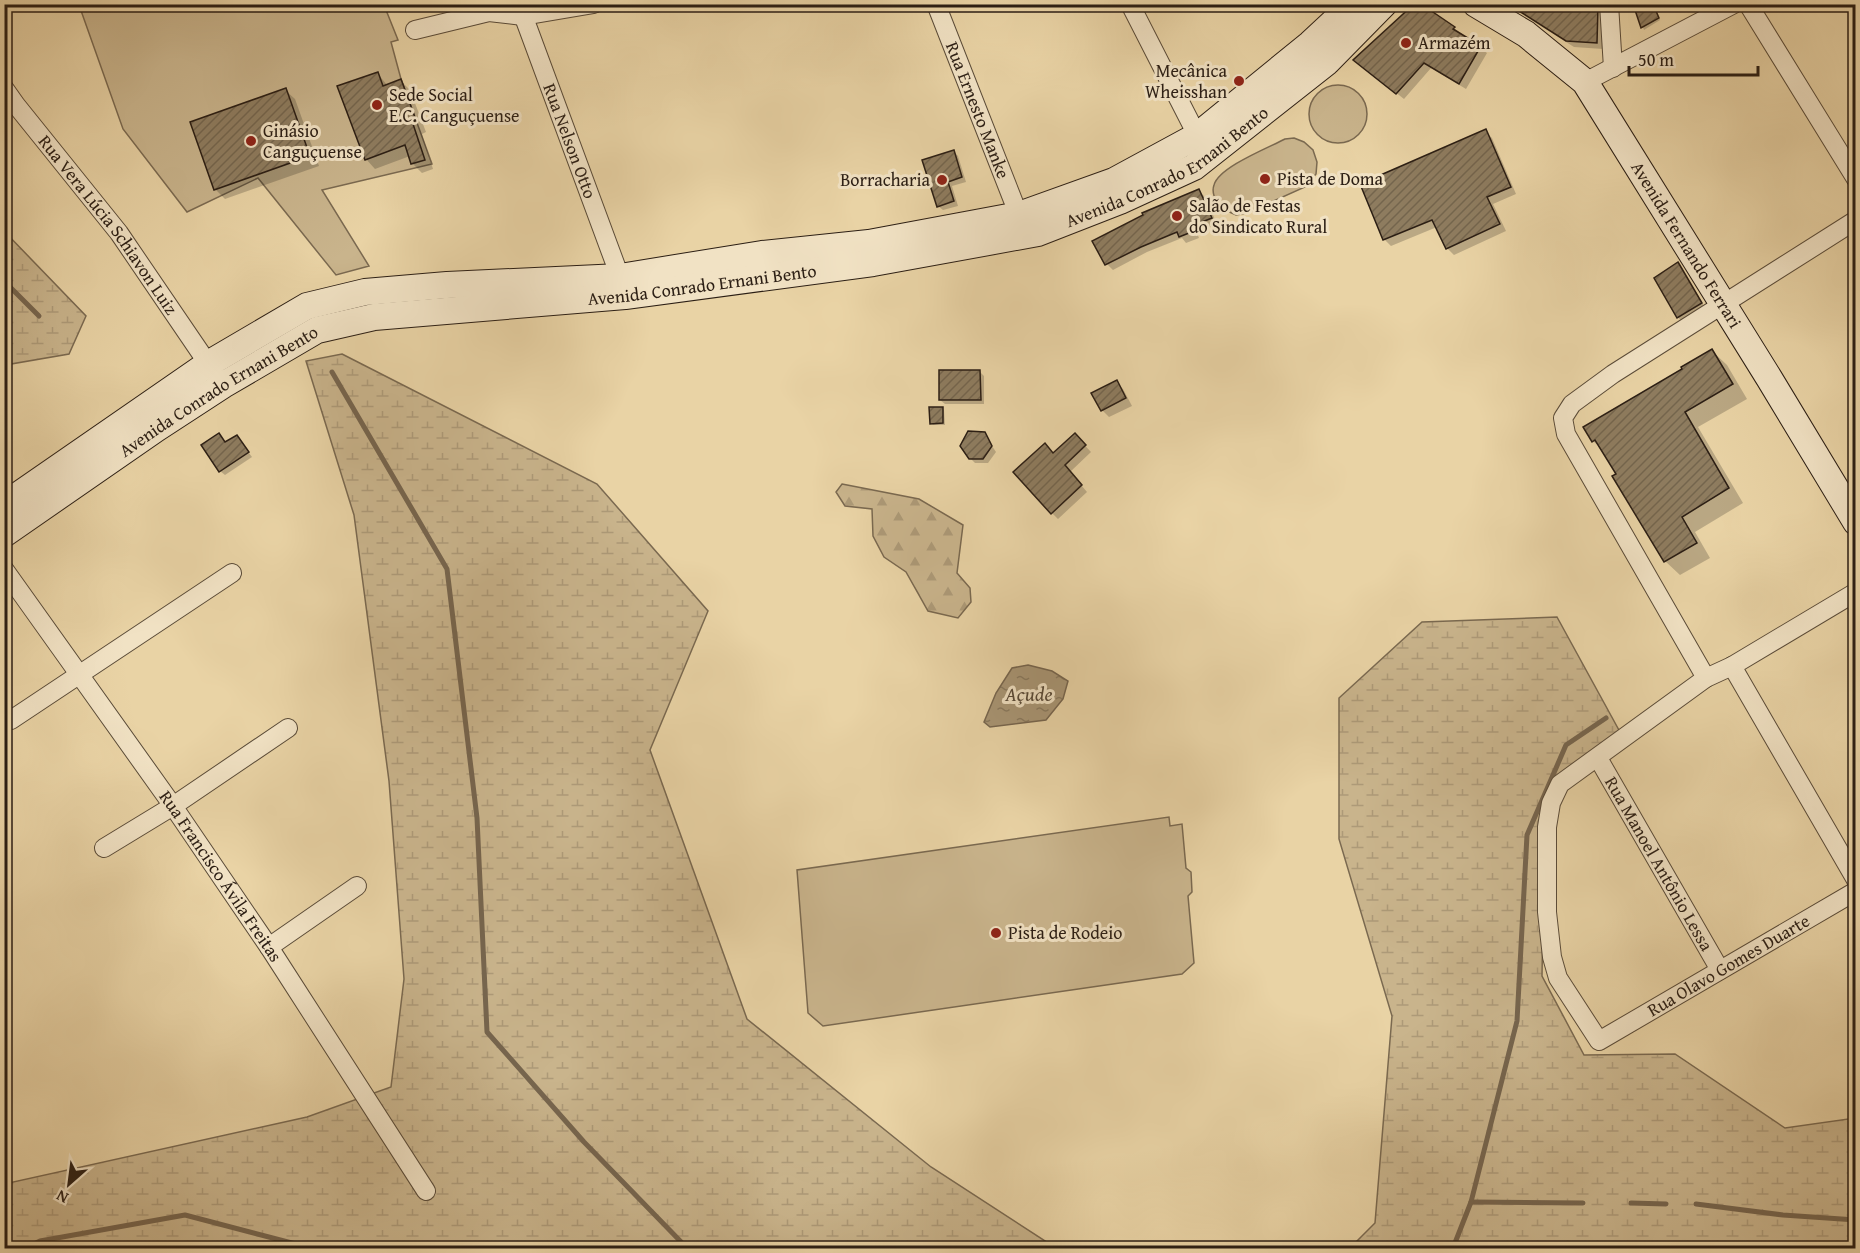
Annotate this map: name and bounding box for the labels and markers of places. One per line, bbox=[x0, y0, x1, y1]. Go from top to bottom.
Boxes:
place label: Armazém bbox=[1418, 29, 1491, 56]
marker: Armazém bbox=[1399, 36, 1413, 50]
place label: Mecânica Wheisshan bbox=[1145, 57, 1227, 105]
marker: Mecânica Wheisshan bbox=[1232, 74, 1246, 88]
place label: Sede Social E.C. Canguçuense bbox=[389, 81, 520, 129]
marker: Sede Social E.C. Canguçuense bbox=[370, 98, 384, 112]
place label: Ginásio Canguçuense bbox=[263, 117, 362, 165]
marker: Ginásio Canguçuense bbox=[244, 134, 258, 148]
place label: Pista de Doma bbox=[1277, 165, 1384, 192]
place label: Borracharia bbox=[840, 166, 930, 193]
marker: Pista de Doma bbox=[1258, 172, 1272, 186]
marker: Borracharia bbox=[935, 173, 949, 187]
place label: Salão de Festas do Sindicato Rural bbox=[1189, 192, 1327, 240]
marker: Salão de Festas do Sindicato Rural bbox=[1170, 209, 1184, 223]
place label: Pista de Rodeio bbox=[1008, 919, 1123, 946]
marker: Pista de Rodeio bbox=[989, 926, 1003, 940]

